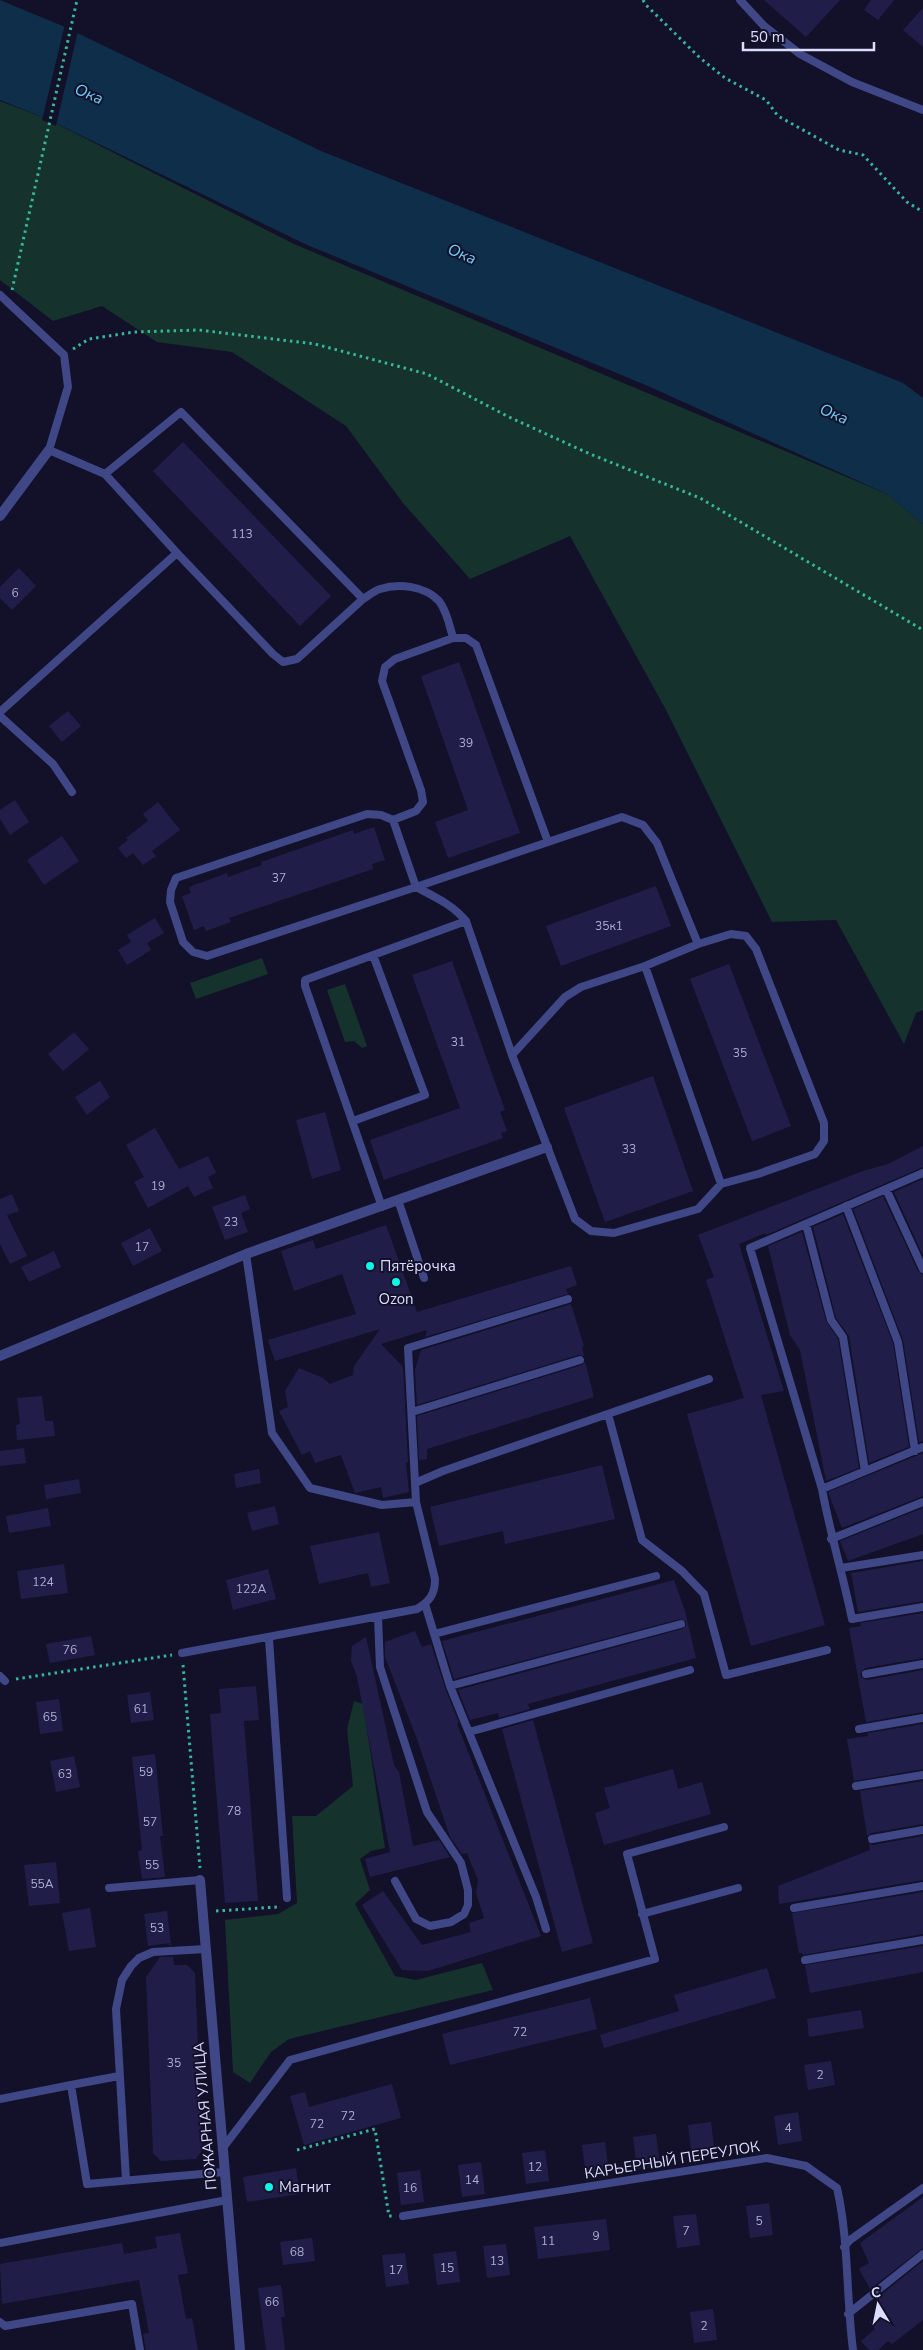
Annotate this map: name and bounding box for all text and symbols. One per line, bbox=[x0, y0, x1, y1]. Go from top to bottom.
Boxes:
scale bar bbox=[743, 20, 874, 52]
text: 50 m bbox=[750, 27, 785, 47]
water label: Ока bbox=[71, 78, 107, 110]
water label: Ока bbox=[444, 238, 480, 270]
water label: Ока bbox=[816, 398, 852, 430]
house number: 113 bbox=[231, 526, 253, 542]
house number: 6 bbox=[11, 585, 19, 601]
house number: 39 bbox=[459, 735, 473, 751]
house number: 37 bbox=[272, 870, 286, 886]
house number: 35к1 bbox=[595, 918, 623, 934]
house number: 31 bbox=[451, 1034, 465, 1050]
house number: 35 bbox=[733, 1045, 747, 1061]
house number: 33 bbox=[622, 1141, 636, 1157]
house number: 19 bbox=[151, 1178, 165, 1194]
house number: 23 bbox=[224, 1214, 238, 1230]
house number: 17 bbox=[135, 1239, 149, 1255]
place label: Пятёрочка bbox=[380, 1256, 456, 1276]
marker: Пятёрочка bbox=[364, 1260, 376, 1272]
marker: Ozon bbox=[390, 1276, 402, 1288]
place label: Ozon bbox=[378, 1289, 414, 1309]
house number: 124 bbox=[32, 1574, 54, 1590]
house number: 122А bbox=[236, 1581, 266, 1597]
house number: 76 bbox=[63, 1642, 77, 1658]
house number: 61 bbox=[134, 1701, 148, 1717]
house number: 65 bbox=[43, 1709, 57, 1725]
house number: 59 bbox=[139, 1764, 153, 1780]
house number: 63 bbox=[58, 1766, 72, 1782]
house number: 78 bbox=[227, 1803, 241, 1819]
house number: 57 bbox=[143, 1814, 157, 1830]
house number: 55 bbox=[145, 1857, 159, 1873]
house number: 55А bbox=[30, 1876, 54, 1892]
house number: 53 bbox=[150, 1920, 164, 1936]
house number: 72 bbox=[513, 2024, 527, 2040]
street label: ПОЖАРНАЯ УЛИЦА bbox=[189, 2041, 221, 2191]
house number: 35 bbox=[167, 2055, 181, 2071]
house number: 2 bbox=[816, 2067, 824, 2083]
house number: 72 bbox=[341, 2108, 355, 2124]
house number: 72 bbox=[310, 2116, 324, 2132]
house number: 4 bbox=[784, 2120, 792, 2136]
street label: КАРЬЕРНЫЙ ПЕРЕУЛОК bbox=[583, 2136, 762, 2184]
house number: 12 bbox=[528, 2159, 542, 2175]
house number: 14 bbox=[465, 2172, 479, 2188]
place label: Магнит bbox=[279, 2177, 331, 2197]
house number: 16 bbox=[403, 2180, 417, 2196]
marker: Магнит bbox=[263, 2181, 275, 2193]
house number: 5 bbox=[755, 2213, 763, 2229]
house number: 7 bbox=[682, 2223, 690, 2239]
house number: 9 bbox=[592, 2228, 600, 2244]
house number: 11 bbox=[541, 2233, 555, 2249]
house number: 68 bbox=[290, 2244, 304, 2260]
house number: 13 bbox=[490, 2253, 504, 2269]
house number: 15 bbox=[440, 2260, 454, 2276]
house number: 17 bbox=[389, 2262, 403, 2278]
north arrow bbox=[853, 2280, 903, 2330]
text: С bbox=[869, 2282, 883, 2303]
house number: 66 bbox=[265, 2294, 279, 2310]
house number: 2 bbox=[700, 2318, 708, 2334]

